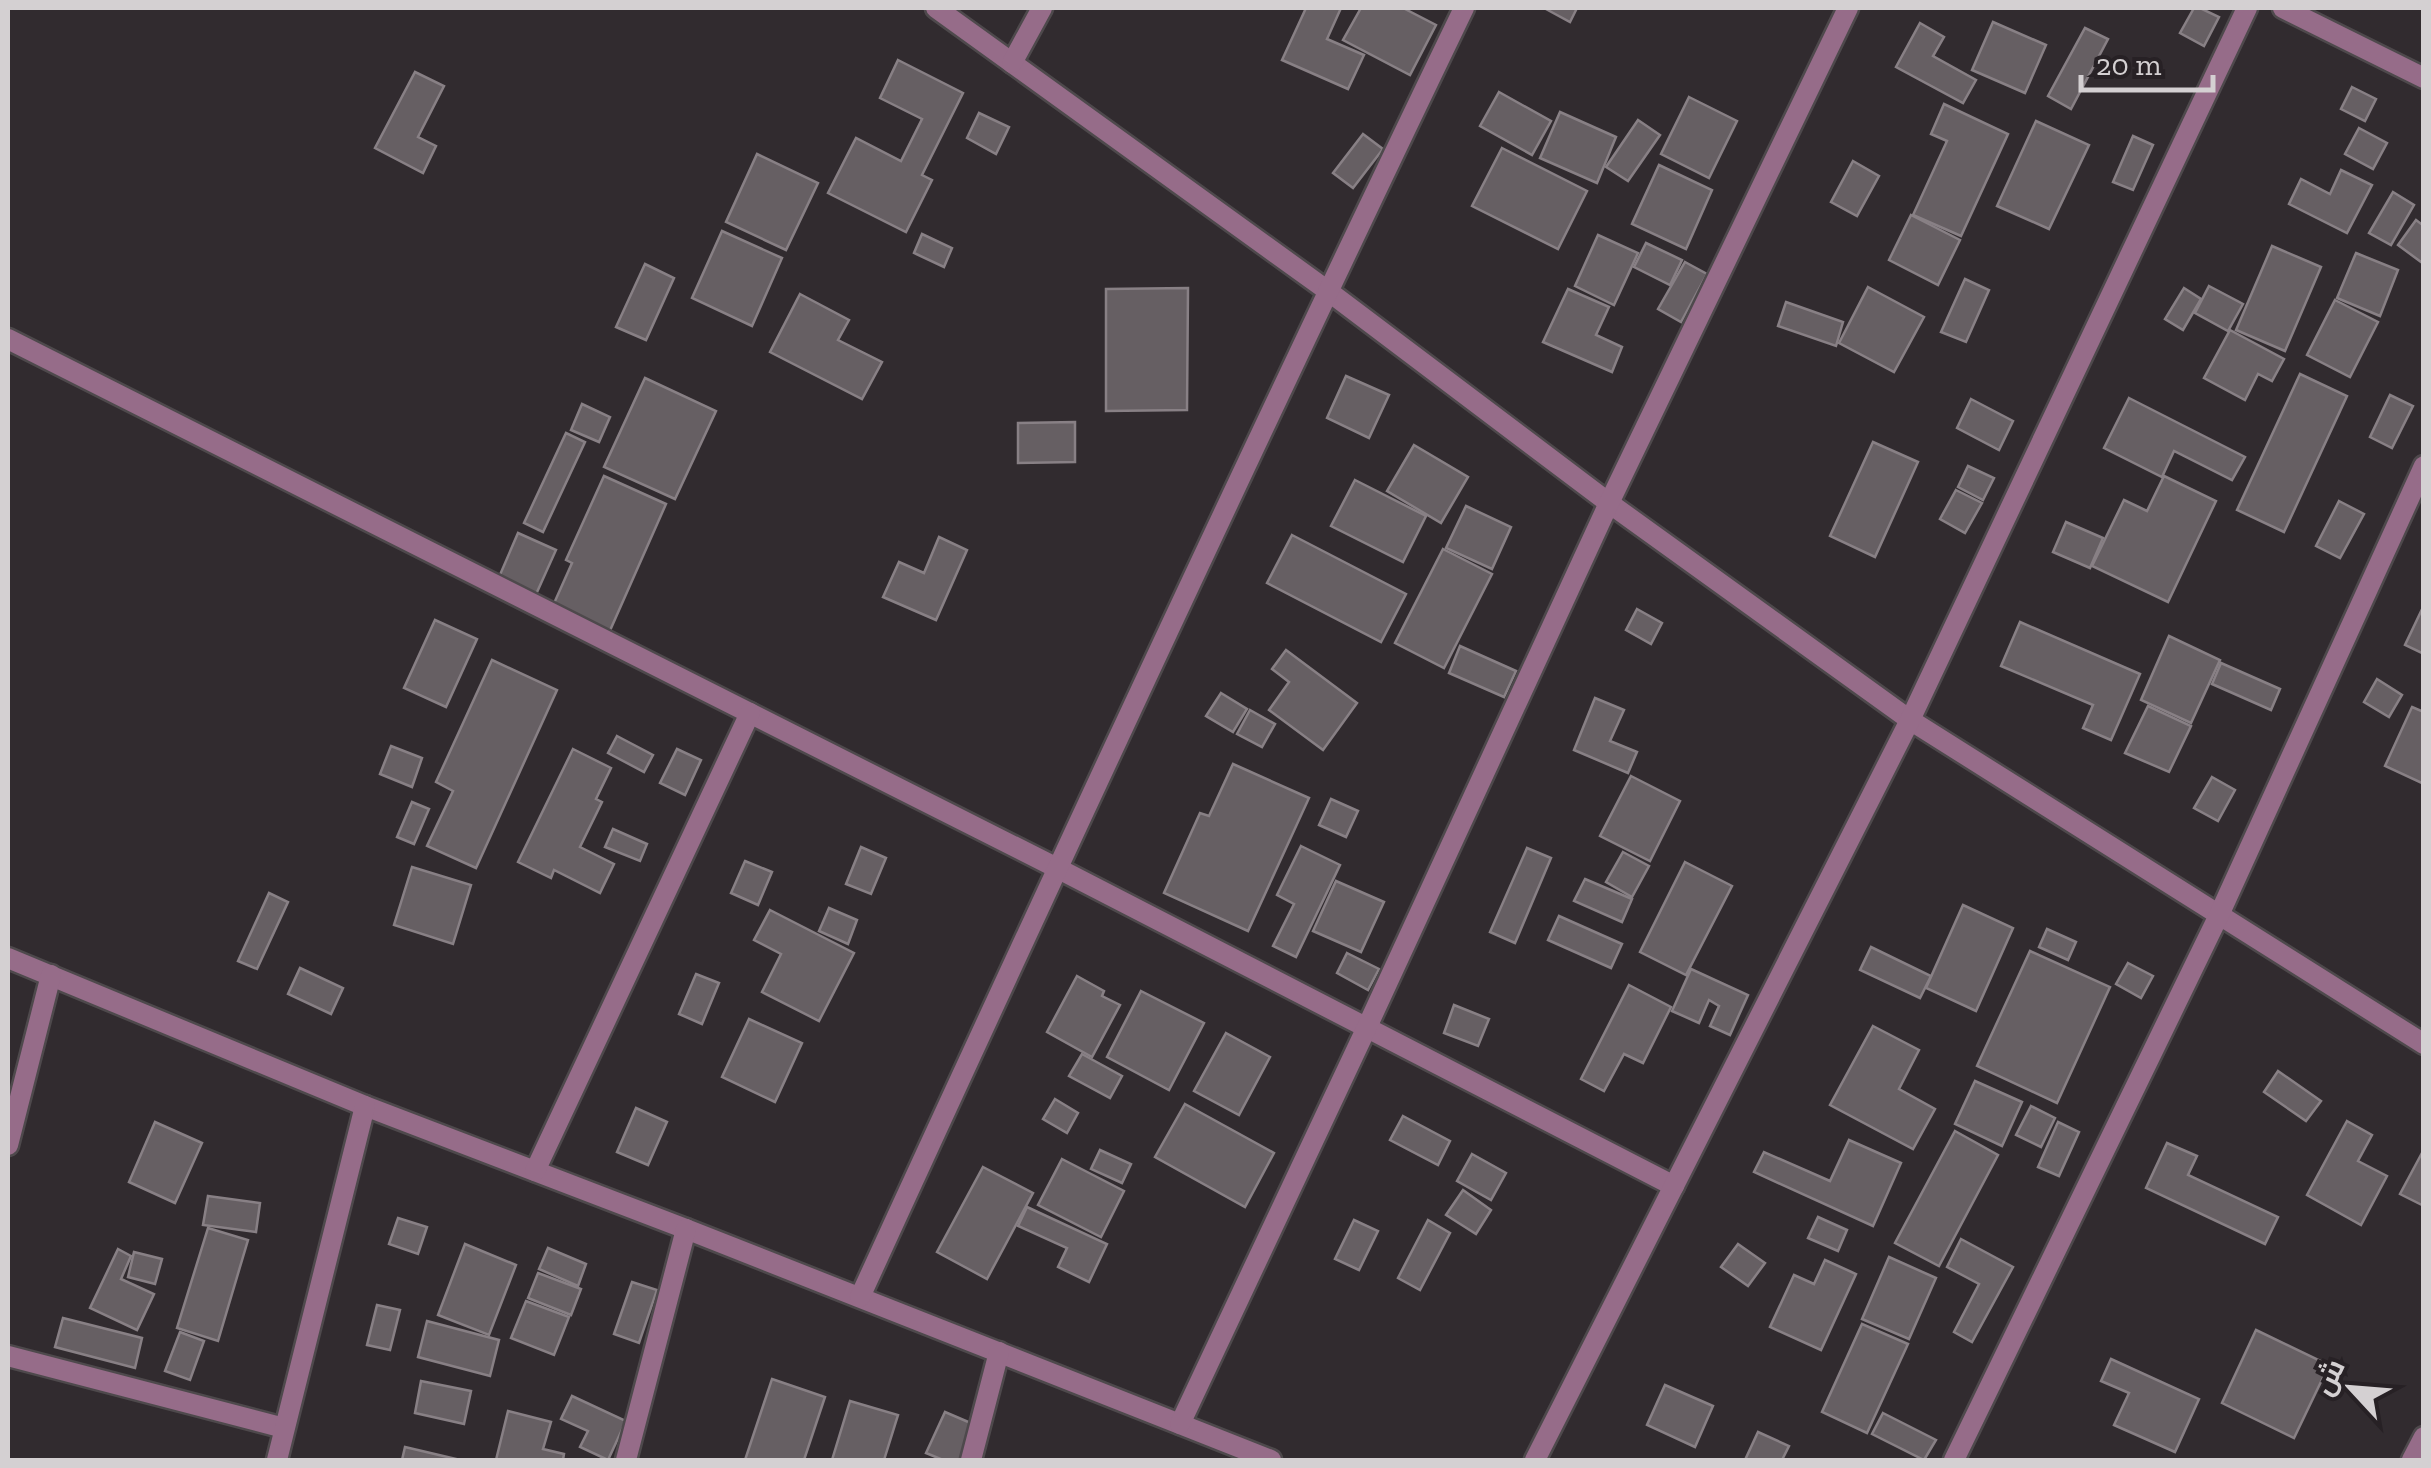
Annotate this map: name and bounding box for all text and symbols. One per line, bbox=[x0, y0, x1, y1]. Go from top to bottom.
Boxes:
scale bar bbox=[2081, 30, 2214, 92]
text: 20 m bbox=[2096, 47, 2162, 83]
north arrow bbox=[2301, 1338, 2401, 1438]
text: ش bbox=[2306, 1354, 2352, 1401]

